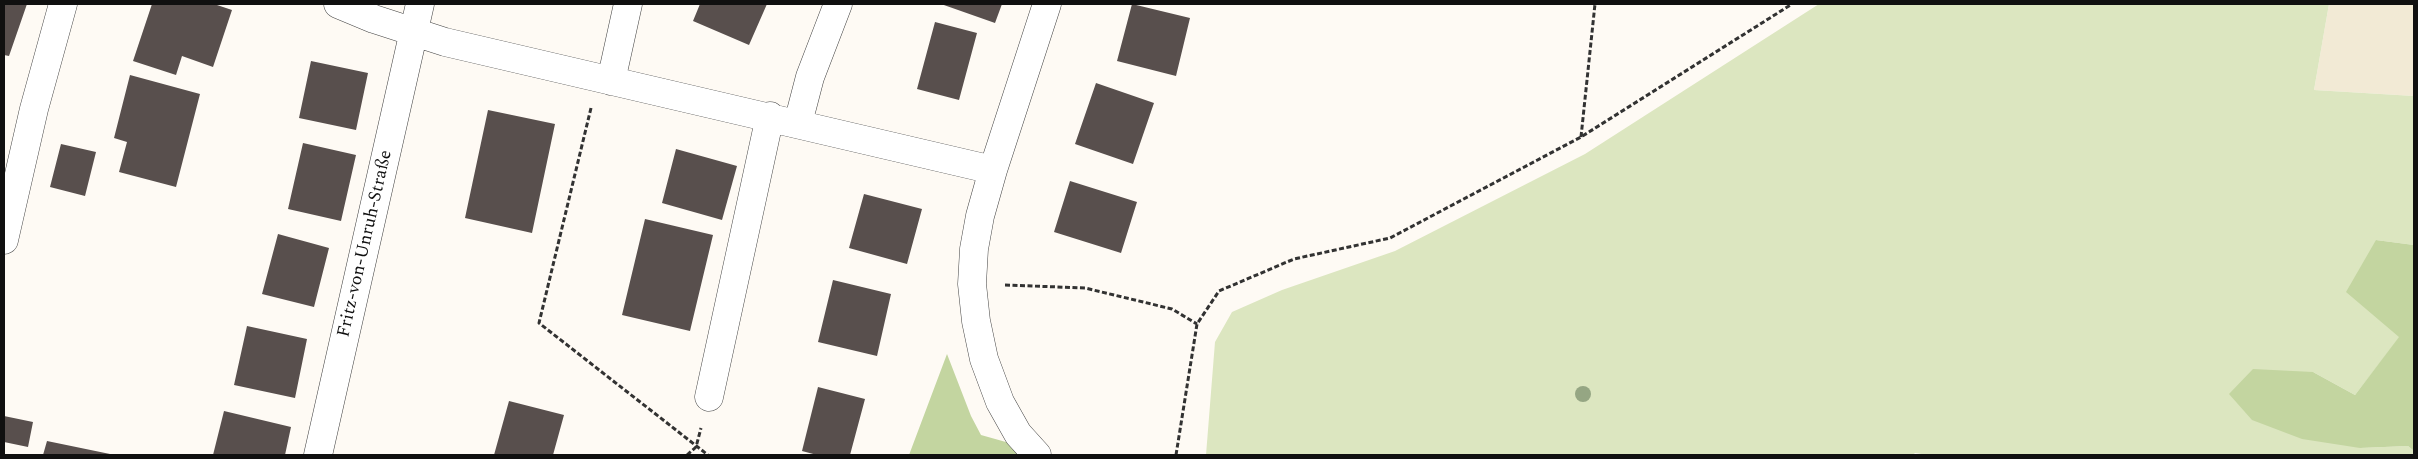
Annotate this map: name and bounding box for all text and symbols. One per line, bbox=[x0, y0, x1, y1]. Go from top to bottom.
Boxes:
street label: Fritz-von-Unruh-Straße bbox=[334, 148, 398, 340]

